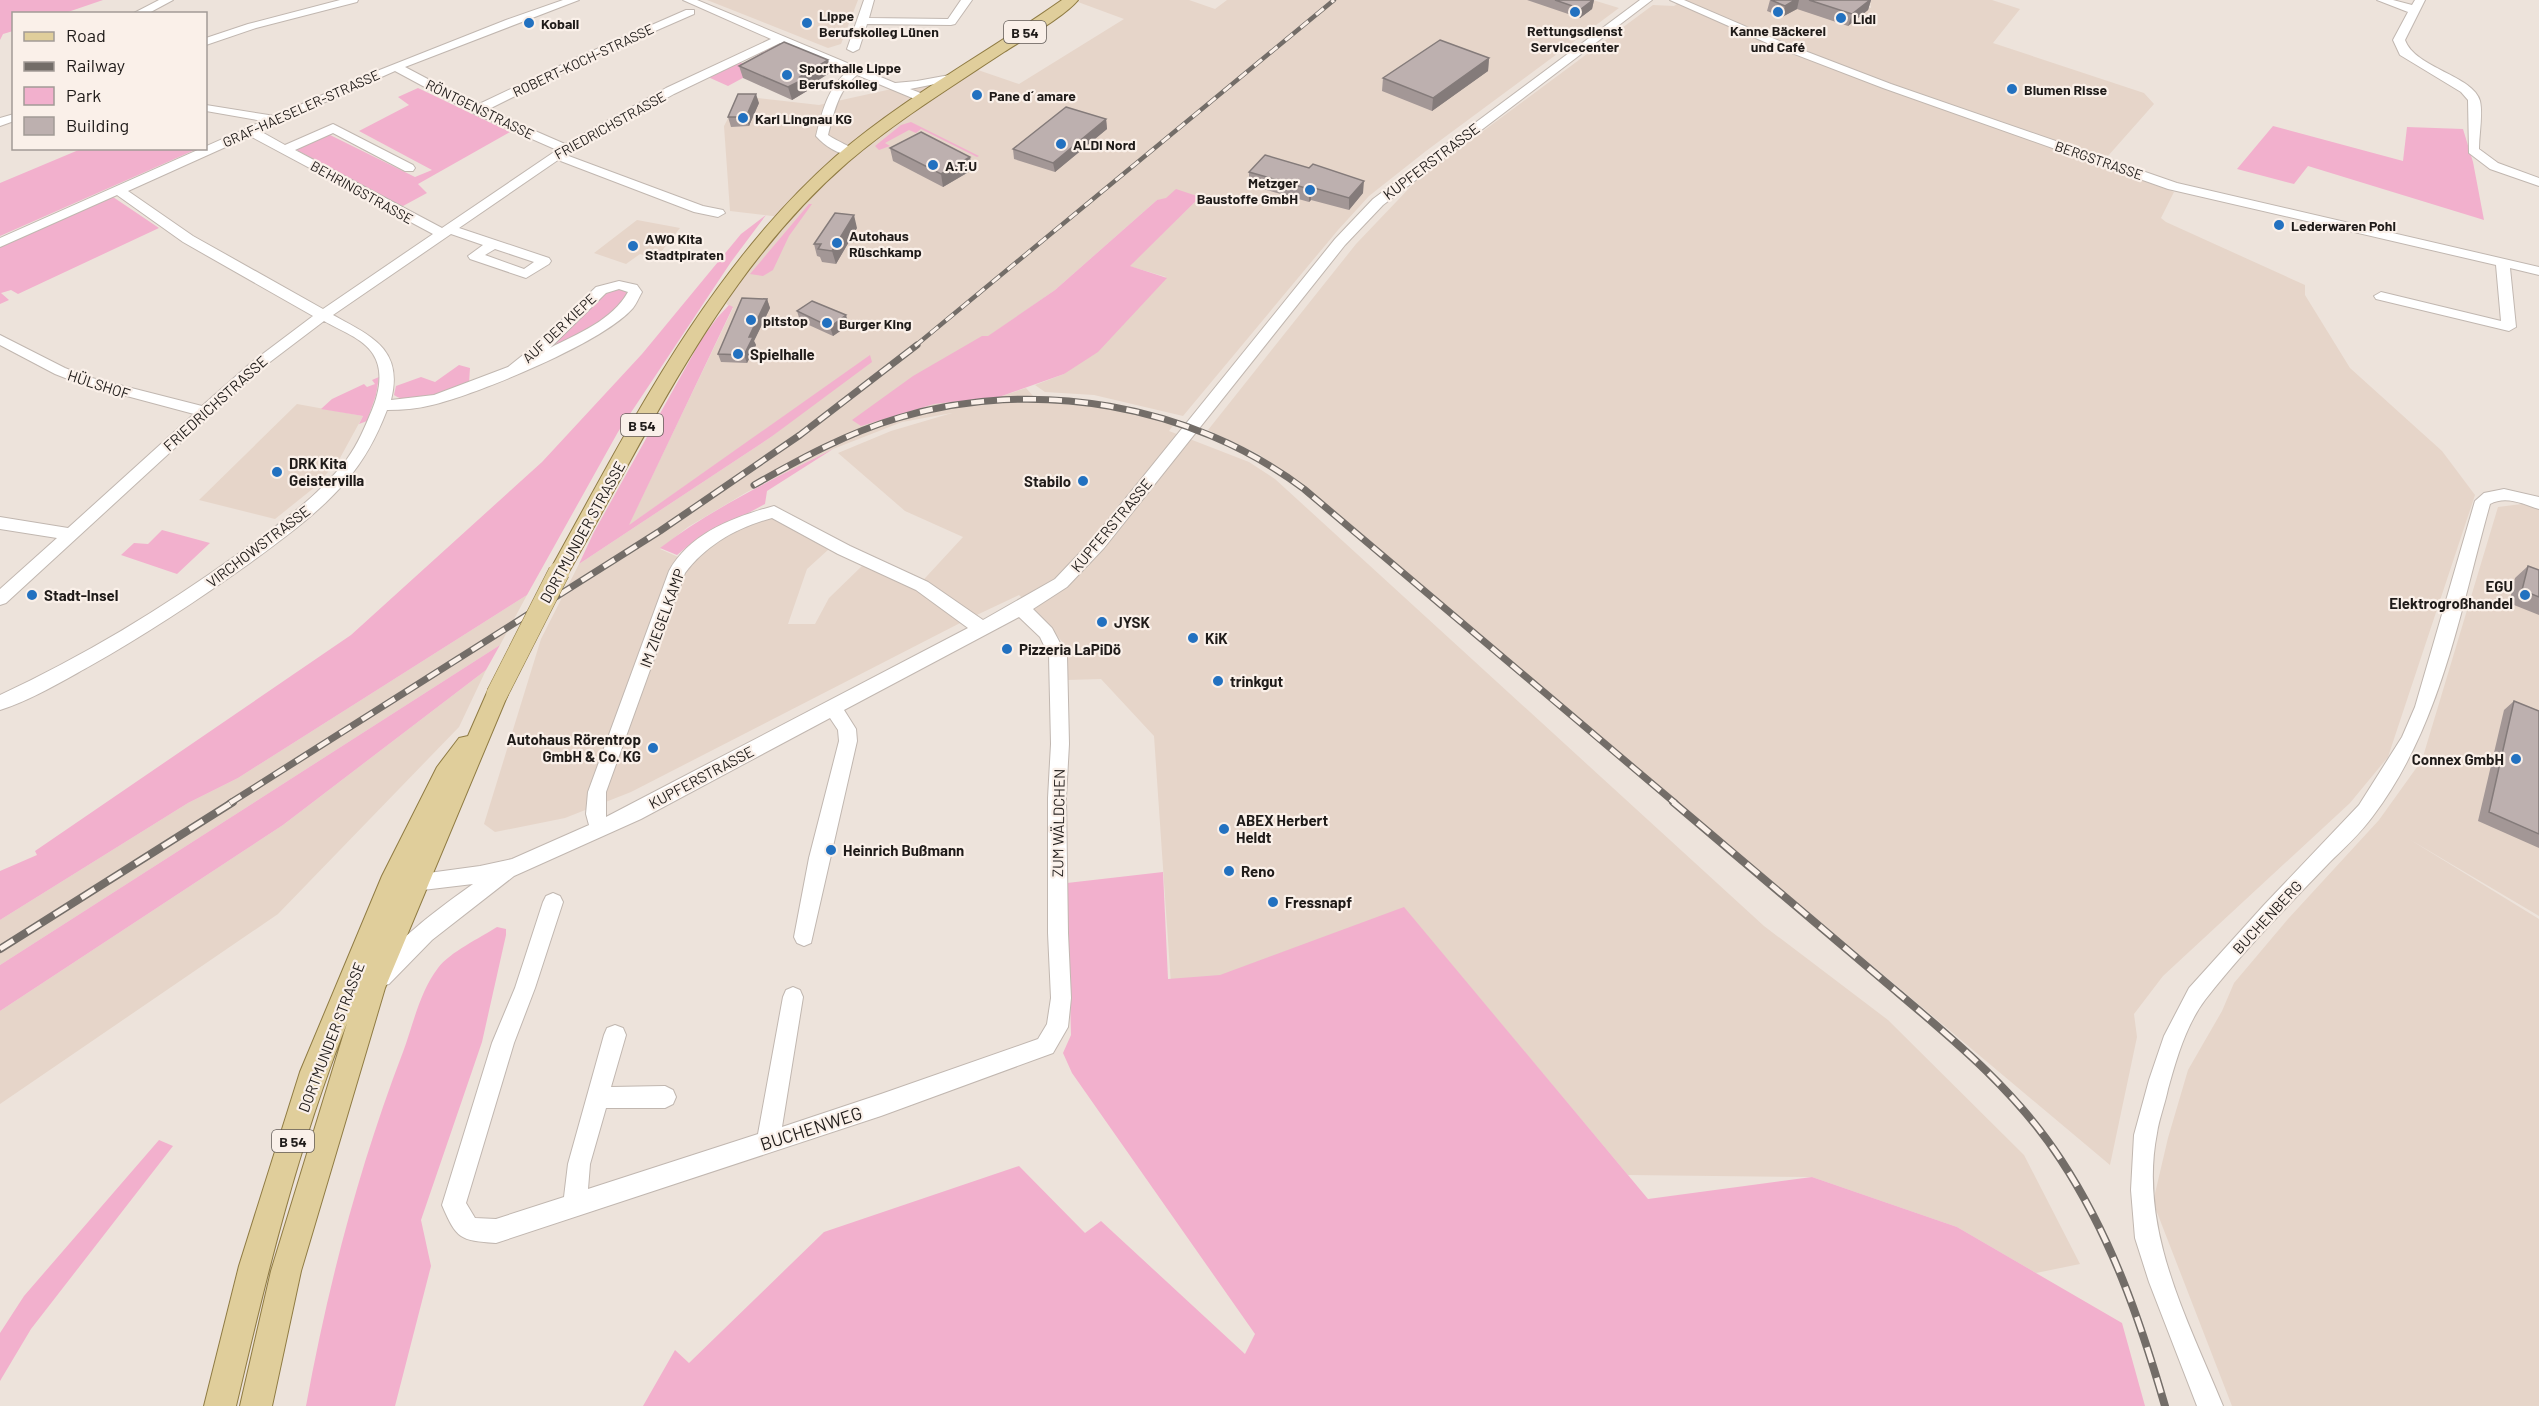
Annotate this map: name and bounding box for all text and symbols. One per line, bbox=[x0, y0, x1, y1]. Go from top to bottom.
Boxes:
marker: Rettungsdienst Servicecenter bbox=[1568, 5, 1582, 19]
marker: Kanne Bäckerei und Café bbox=[1771, 5, 1785, 19]
place label: Lippe Berufskolleg Lünen bbox=[819, 7, 939, 40]
place label: Lidl bbox=[1853, 10, 1876, 27]
marker: Lidl bbox=[1834, 11, 1848, 25]
legend bbox=[12, 12, 207, 150]
place label: Koball bbox=[541, 15, 579, 32]
marker: Koball bbox=[522, 16, 536, 30]
marker: Lippe Berufskolleg Lünen bbox=[800, 16, 814, 30]
street label: ROBERT-KOCH-STRASSE bbox=[510, 20, 656, 100]
road number: B 54 bbox=[1004, 21, 1046, 43]
place label: Rettungsdienst Servicecenter bbox=[1527, 22, 1623, 55]
place label: Kanne Bäckerei und Café bbox=[1730, 22, 1826, 55]
text: Road bbox=[66, 24, 106, 46]
text: Railway bbox=[66, 54, 125, 76]
place label: Sporthalle Lippe Berufskolleg bbox=[799, 59, 902, 92]
street label: GRAF-HAESELER-STRASSE bbox=[220, 66, 382, 150]
marker: Sporthalle Lippe Berufskolleg bbox=[780, 68, 794, 82]
street label: RÖNTGENSTRASSE bbox=[423, 75, 537, 143]
place label: Blumen Risse bbox=[2024, 81, 2108, 98]
marker: Blumen Risse bbox=[2005, 82, 2019, 96]
text: Park bbox=[66, 84, 101, 106]
street label: FRIEDRICHSTRASSE bbox=[551, 87, 669, 163]
place label: Pane d´ amare bbox=[989, 87, 1076, 104]
marker: Pane d´ amare bbox=[970, 88, 984, 102]
place label: Karl Lingnau KG bbox=[755, 110, 852, 127]
marker: Karl Lingnau KG bbox=[736, 111, 750, 125]
text: Building bbox=[66, 114, 129, 136]
street label: KUPFERSTRASSE bbox=[1379, 119, 1483, 203]
place label: ALDI Nord bbox=[1073, 136, 1136, 153]
marker: ALDI Nord bbox=[1054, 137, 1068, 151]
street label: BERGSTRASSE bbox=[2053, 137, 2145, 183]
street label: BEHRINGSTRASSE bbox=[308, 157, 416, 227]
place label: A.T.U bbox=[945, 157, 977, 174]
marker: A.T.U bbox=[926, 158, 940, 172]
place label: Metzger Baustoffe GmbH bbox=[1197, 174, 1299, 207]
marker: Metzger Baustoffe GmbH bbox=[1303, 183, 1317, 197]
place label: Lederwaren Pohl bbox=[2291, 217, 2396, 234]
marker: Lederwaren Pohl bbox=[2272, 218, 2286, 232]
place label: Autohaus Rüschkamp bbox=[849, 227, 922, 260]
place label: AWO Kita Stadtpiraten bbox=[645, 230, 724, 263]
marker: Autohaus Rüschkamp bbox=[830, 236, 844, 250]
marker: AWO Kita Stadtpiraten bbox=[626, 239, 640, 253]
street label: AUF DER KIEPE bbox=[519, 290, 599, 366]
place label: pitstop bbox=[763, 312, 808, 329]
marker: pitstop bbox=[744, 313, 758, 327]
place label: Burger King bbox=[839, 315, 912, 332]
marker: Burger King bbox=[820, 316, 834, 330]
place label: Spielhalle bbox=[750, 345, 815, 363]
marker: Spielhalle bbox=[731, 347, 745, 361]
street label: FRIEDRICHSTRASSE bbox=[159, 352, 271, 454]
street label: HÜLSHOF bbox=[66, 365, 133, 403]
road number: B 54 bbox=[621, 414, 663, 436]
place label: DRK Kita Geistervilla bbox=[289, 454, 364, 489]
street label: DORTMUNDER STRASSE bbox=[536, 458, 628, 606]
marker: DRK Kita Geistervilla bbox=[270, 465, 284, 479]
place label: Stabilo bbox=[1024, 472, 1071, 490]
marker: Stabilo bbox=[1076, 474, 1090, 488]
street label: KUPFERSTRASSE bbox=[1067, 475, 1155, 575]
street label: VIRCHOWSTRASSE bbox=[203, 501, 313, 591]
street label: IM ZIEGELKAMP bbox=[636, 566, 688, 670]
place label: EGU Elektrogroßhandel bbox=[2389, 577, 2513, 612]
place label: Stadt-Insel bbox=[44, 586, 118, 604]
marker: Stadt-Insel bbox=[25, 588, 39, 602]
marker: EGU Elektrogroßhandel bbox=[2518, 588, 2532, 602]
place label: JYSK bbox=[1114, 613, 1150, 631]
marker: JYSK bbox=[1095, 615, 1109, 629]
place label: KiK bbox=[1205, 629, 1228, 647]
marker: KiK bbox=[1186, 631, 1200, 645]
place label: Pizzeria LaPiDö bbox=[1019, 640, 1121, 658]
marker: Pizzeria LaPiDö bbox=[1000, 642, 1014, 656]
place label: trinkgut bbox=[1230, 672, 1283, 690]
marker: trinkgut bbox=[1211, 674, 1225, 688]
place label: Autohaus Rörentrop GmbH & Co. KG bbox=[507, 730, 641, 765]
marker: Autohaus Rörentrop GmbH & Co. KG bbox=[646, 741, 660, 755]
street label: KUPFERSTRASSE bbox=[645, 742, 757, 812]
place label: Connex GmbH bbox=[2412, 750, 2504, 768]
marker: Connex GmbH bbox=[2509, 752, 2523, 766]
street label: ZUM WÄLDCHEN bbox=[1048, 769, 1068, 877]
place label: ABEX Herbert Heldt bbox=[1236, 811, 1328, 846]
marker: ABEX Herbert Heldt bbox=[1217, 822, 1231, 836]
place label: Heinrich Bußmann bbox=[843, 841, 964, 859]
marker: Heinrich Bußmann bbox=[824, 843, 838, 857]
place label: Reno bbox=[1241, 862, 1275, 880]
marker: Reno bbox=[1222, 864, 1236, 878]
street label: BUCHENBERG bbox=[2228, 877, 2306, 957]
place label: Fressnapf bbox=[1285, 893, 1352, 911]
marker: Fressnapf bbox=[1266, 895, 1280, 909]
street label: DORTMUNDER STRASSE bbox=[294, 960, 368, 1114]
street label: BUCHENWEG bbox=[757, 1101, 865, 1155]
road number: B 54 bbox=[272, 1130, 314, 1152]

